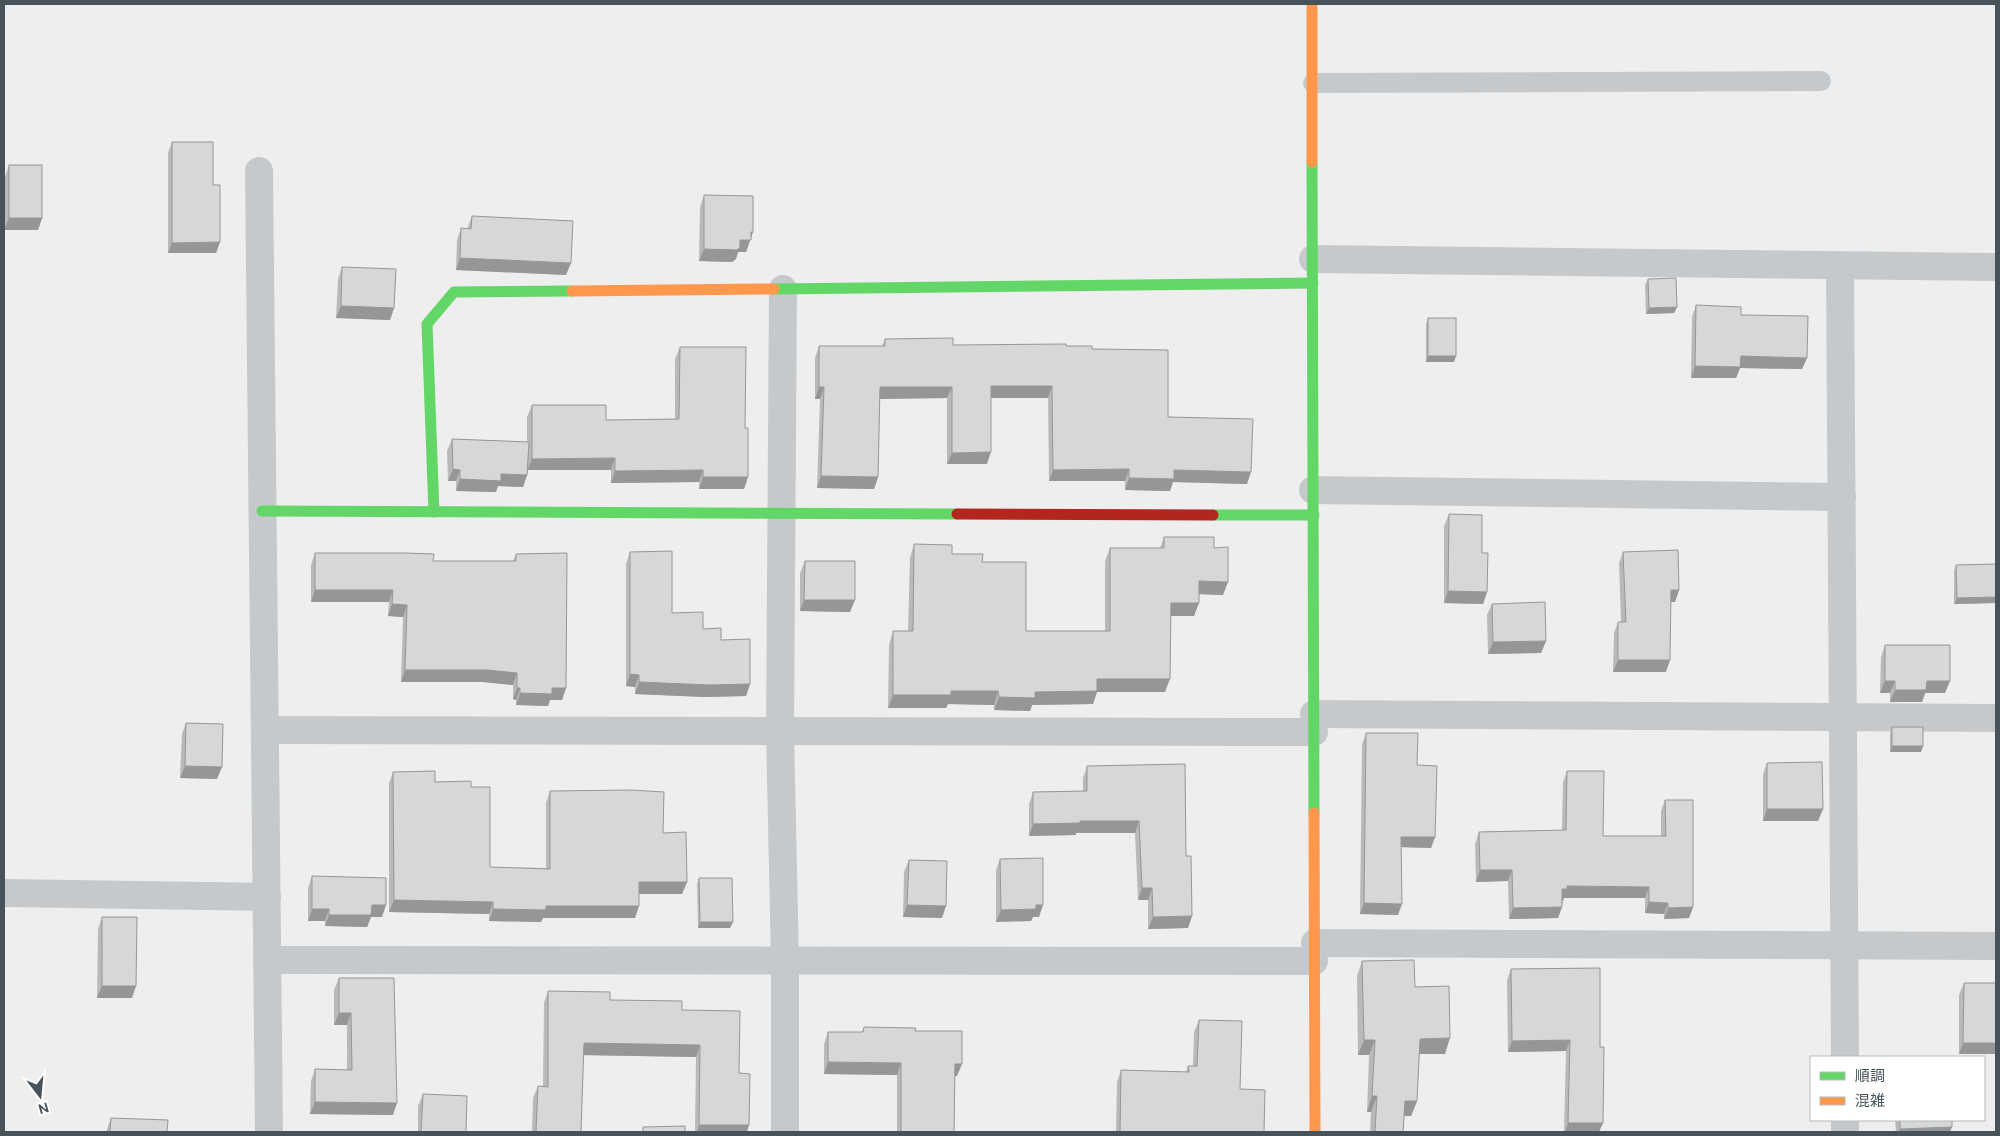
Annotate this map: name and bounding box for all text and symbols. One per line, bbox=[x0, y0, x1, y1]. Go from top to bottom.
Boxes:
legend bbox=[1810, 1056, 1985, 1121]
text: 順調 bbox=[1855, 1067, 1885, 1084]
north arrow bbox=[15, 1071, 65, 1121]
text: 混雑 bbox=[1855, 1092, 1885, 1109]
text: N bbox=[36, 1099, 51, 1118]

